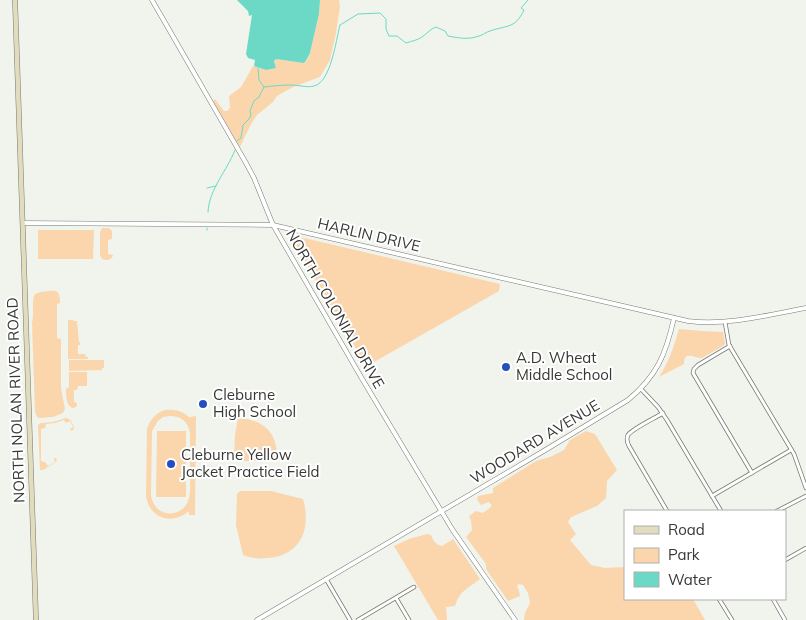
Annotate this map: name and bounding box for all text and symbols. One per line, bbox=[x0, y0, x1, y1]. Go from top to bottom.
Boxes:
street label: HARLIN DRIVE bbox=[316, 213, 422, 256]
street label: NORTH COLONIAL DRIVE bbox=[282, 226, 389, 392]
street label: NORTH NOLAN RIVER ROAD bbox=[2, 297, 29, 503]
place label: A.D. Wheat Middle School bbox=[516, 348, 612, 384]
marker: A.D. Wheat Middle School bbox=[500, 361, 512, 373]
place label: Cleburne High School bbox=[213, 385, 296, 421]
street label: WOODARD AVENUE bbox=[467, 395, 603, 488]
marker: Cleburne High School bbox=[197, 398, 209, 410]
place label: Cleburne Yellow Jacket Practice Field bbox=[181, 445, 320, 481]
marker: Cleburne Yellow Jacket Practice Field bbox=[165, 458, 177, 470]
legend bbox=[624, 510, 786, 600]
text: Road bbox=[668, 520, 705, 539]
text: Park bbox=[668, 545, 700, 564]
text: Water bbox=[668, 570, 712, 589]

